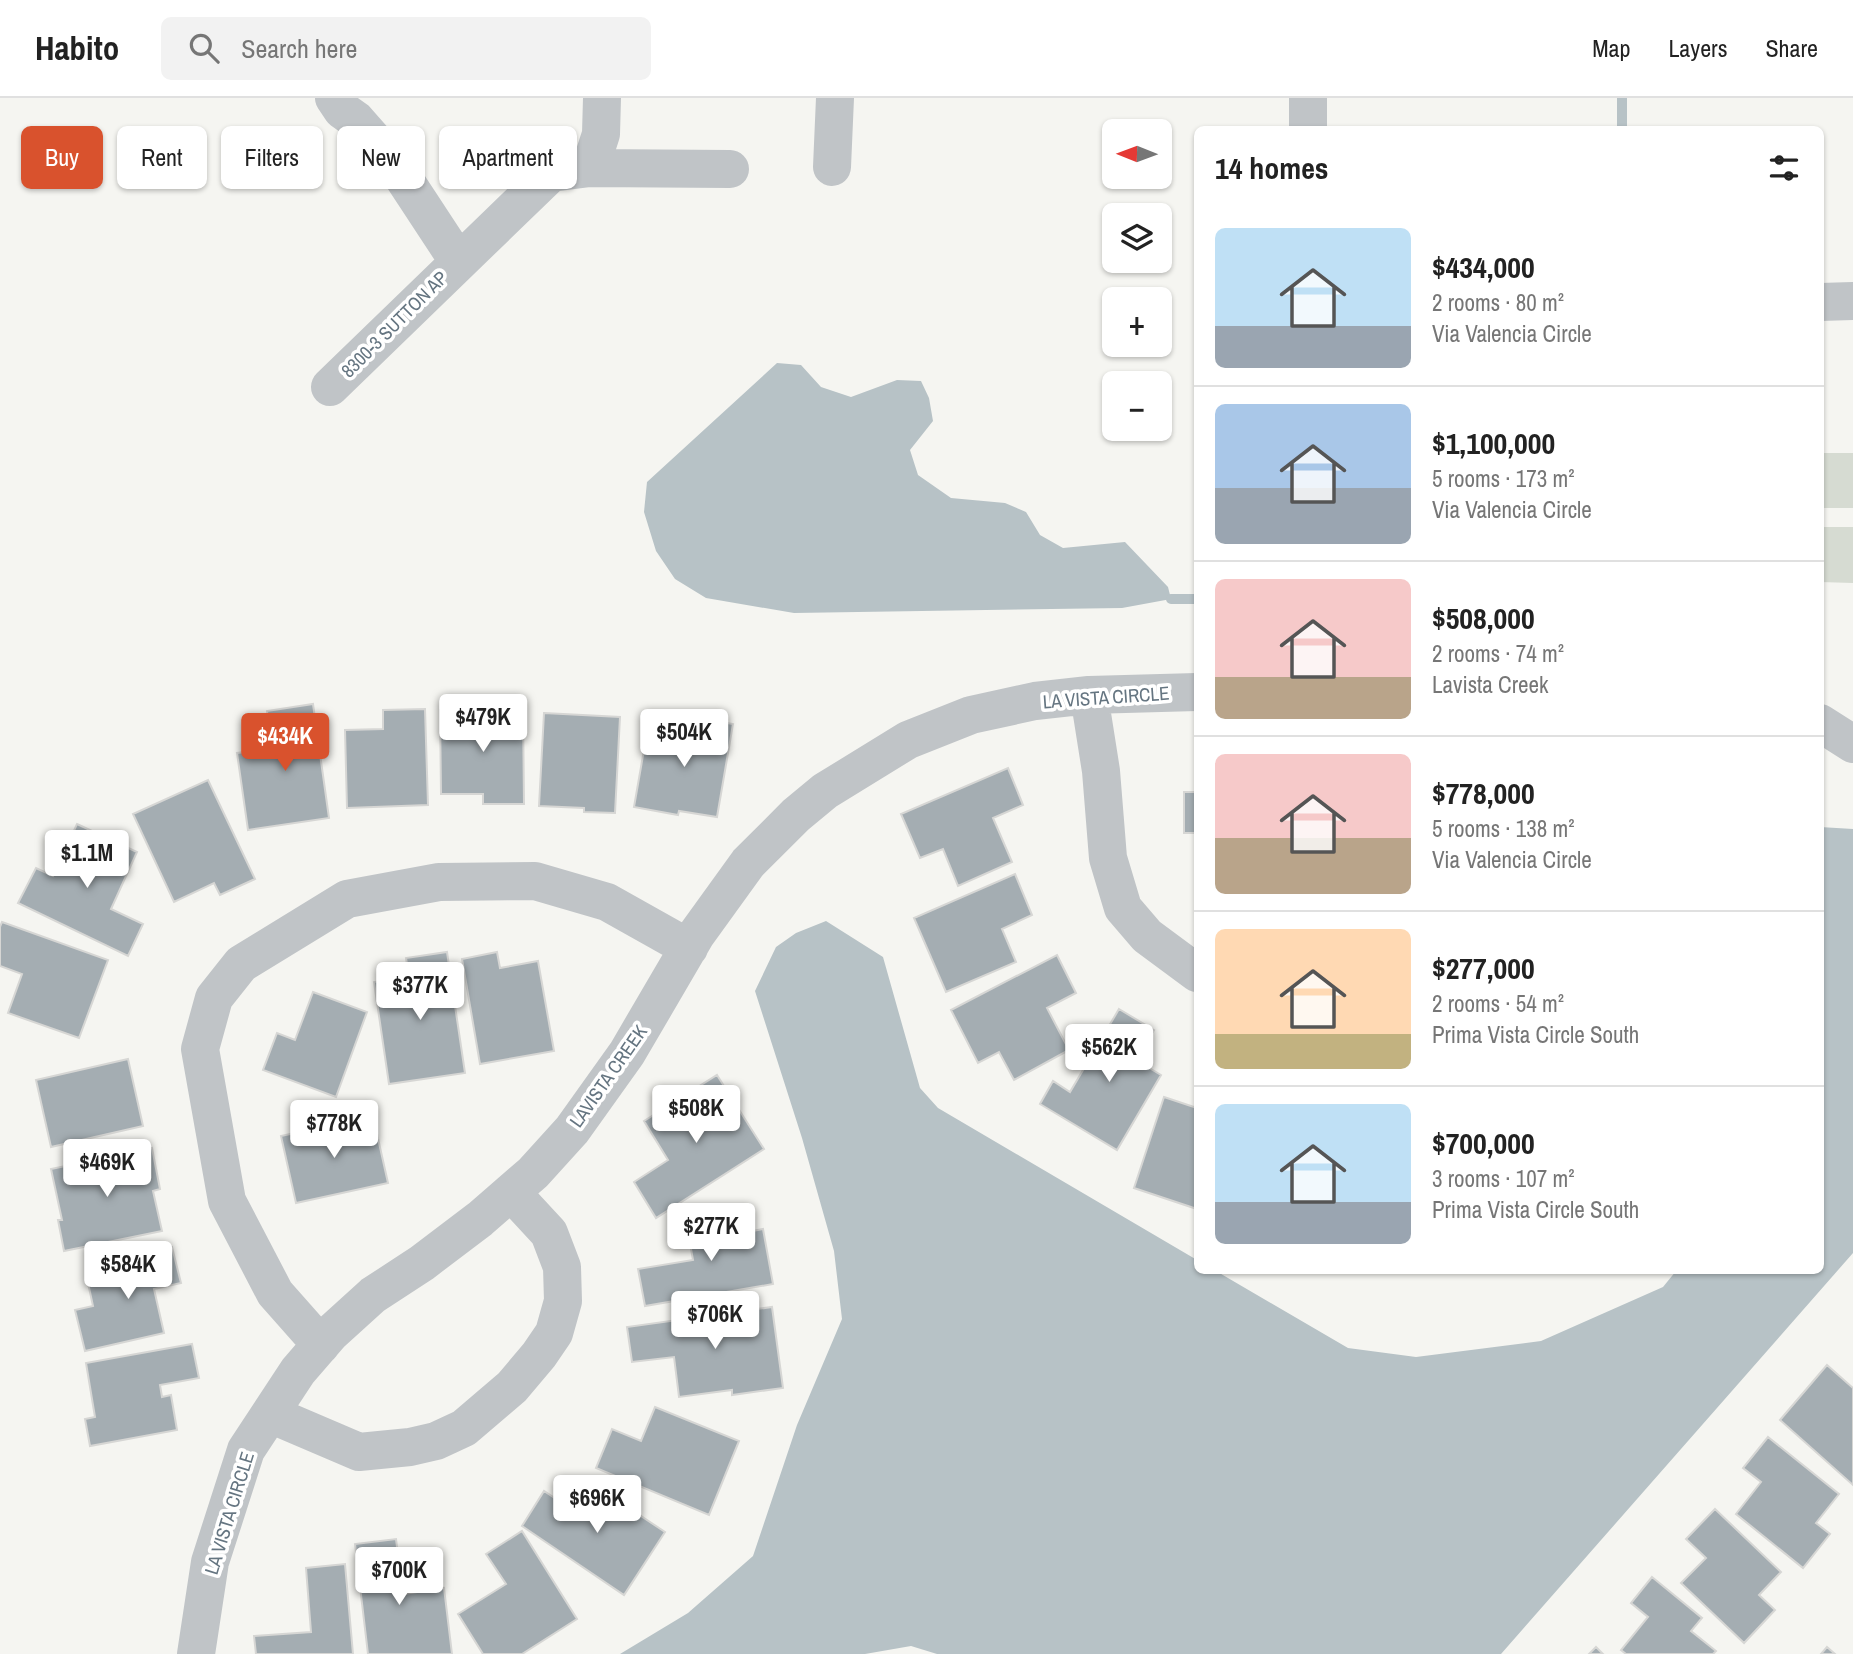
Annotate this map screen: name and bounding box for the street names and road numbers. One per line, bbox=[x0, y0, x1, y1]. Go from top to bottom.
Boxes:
street label: 8300-3 SUTTON AP bbox=[335, 265, 453, 383]
street label: LA VISTA CIRCLE bbox=[1042, 680, 1170, 714]
street label: LAVISTA CREEK bbox=[563, 1019, 653, 1132]
street label: LA VISTA CIRCLE bbox=[198, 1448, 260, 1578]

